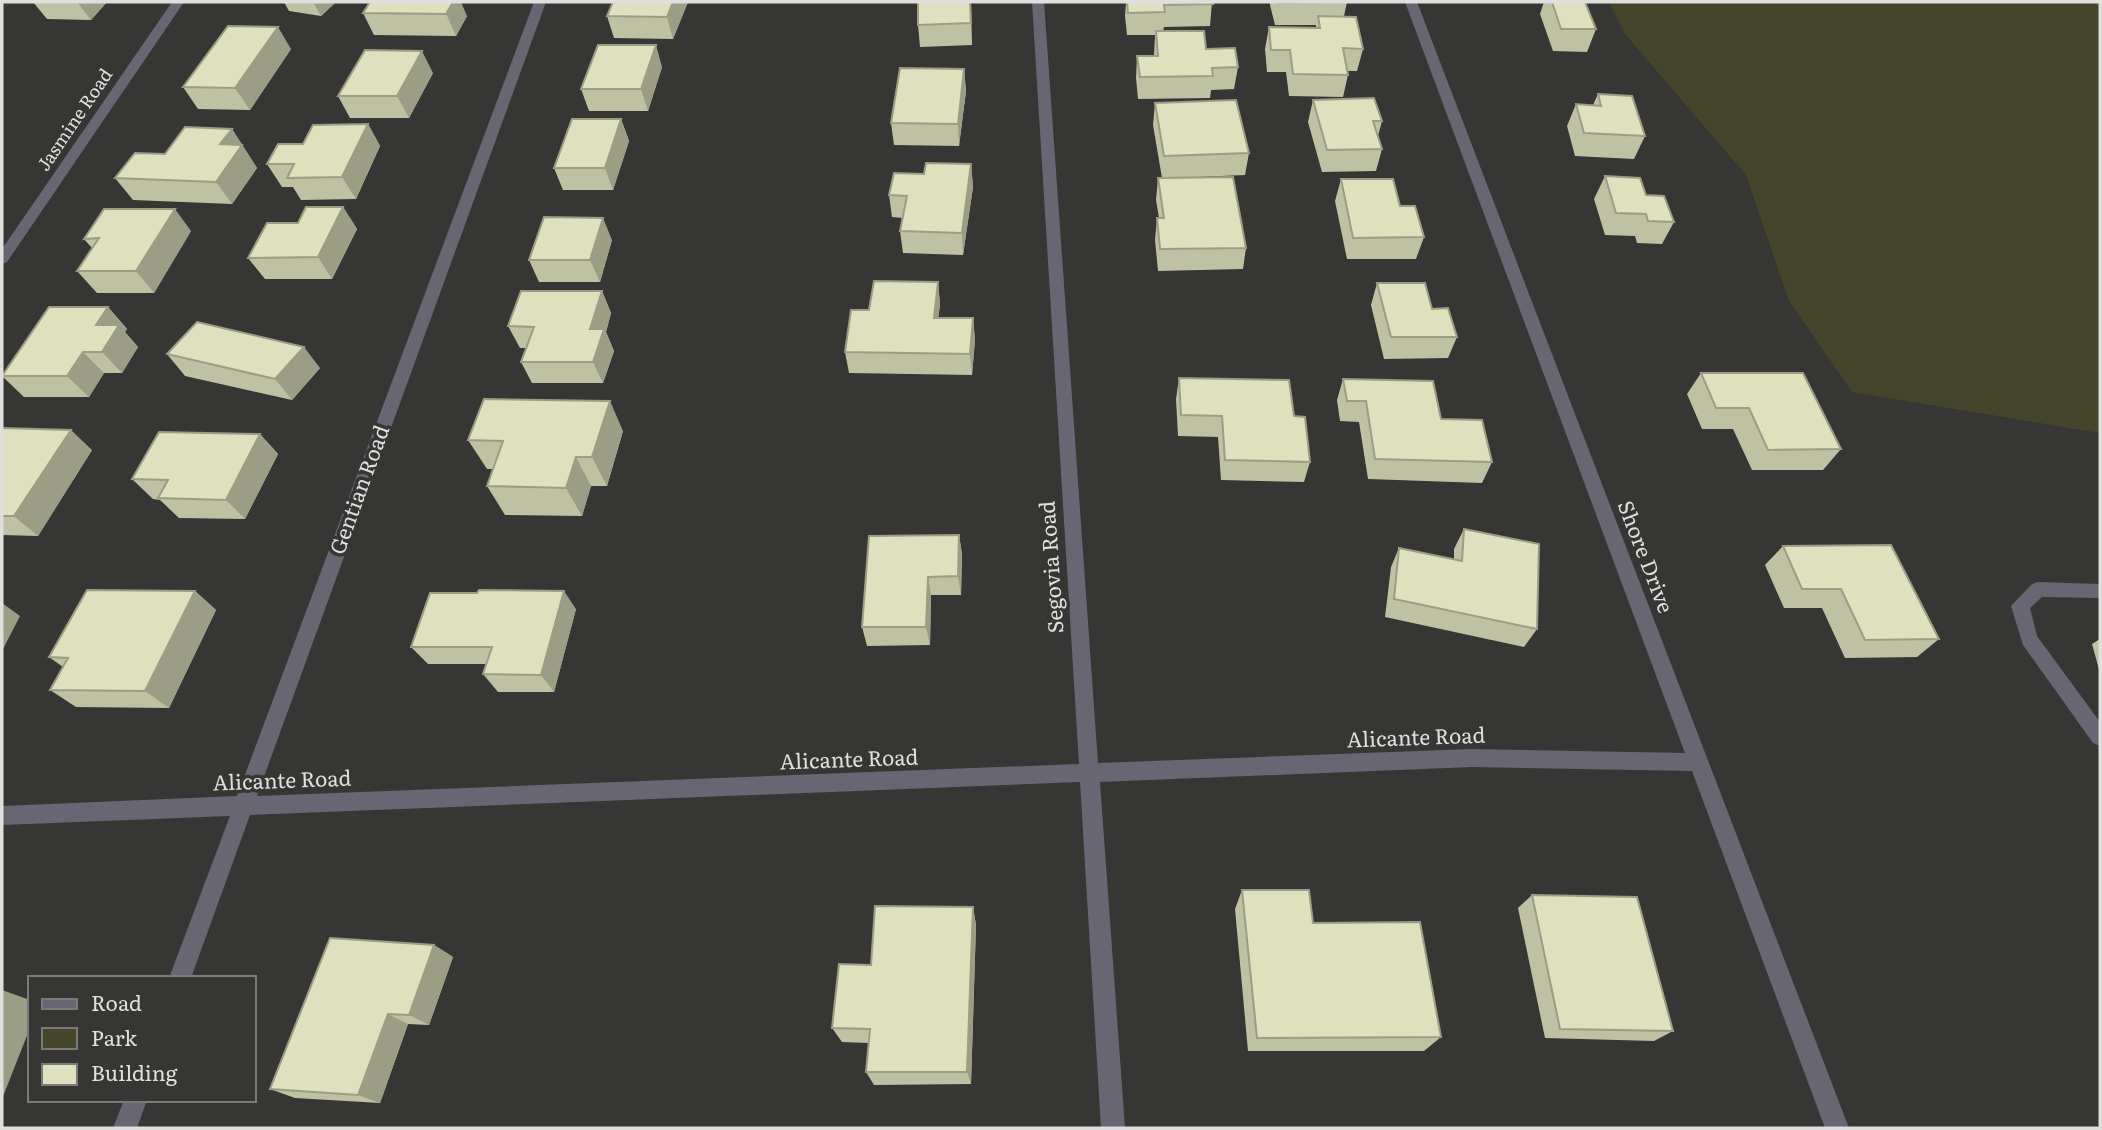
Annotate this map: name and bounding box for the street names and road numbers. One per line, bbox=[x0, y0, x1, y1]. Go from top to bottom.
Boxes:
street label: Jasmine Road bbox=[29, 62, 118, 176]
street label: Gentian Road bbox=[320, 420, 395, 558]
street label: Shore Drive bbox=[1612, 495, 1683, 617]
street label: Segovia Road bbox=[1029, 500, 1070, 634]
street label: Alicante Road bbox=[1346, 718, 1486, 753]
street label: Alicante Road bbox=[779, 740, 919, 775]
street label: Alicante Road bbox=[212, 761, 352, 796]

